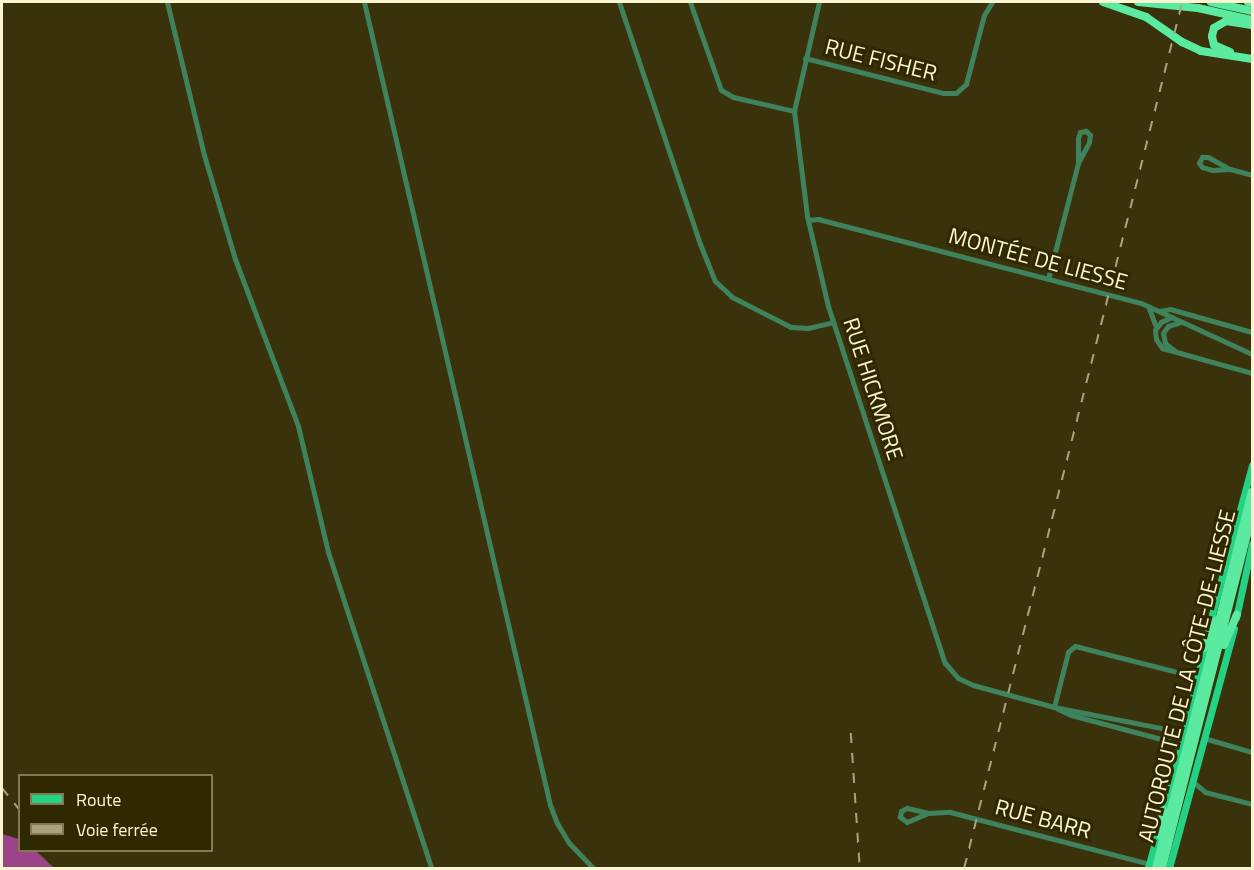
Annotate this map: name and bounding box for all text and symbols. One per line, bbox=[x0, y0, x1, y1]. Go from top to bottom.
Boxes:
street label: RUE FISHER bbox=[822, 33, 940, 87]
street label: MONTÉE DE LIESSE bbox=[946, 222, 1130, 296]
street label: RUE HICKMORE bbox=[838, 314, 908, 464]
street label: AUTOROUTE DE LA CÔTE-DE-LIESSE bbox=[1133, 507, 1241, 845]
legend bbox=[18, 774, 213, 852]
text: Route bbox=[76, 786, 121, 813]
street label: RUE BARR bbox=[992, 794, 1094, 844]
text: Voie ferrée bbox=[76, 816, 158, 843]

